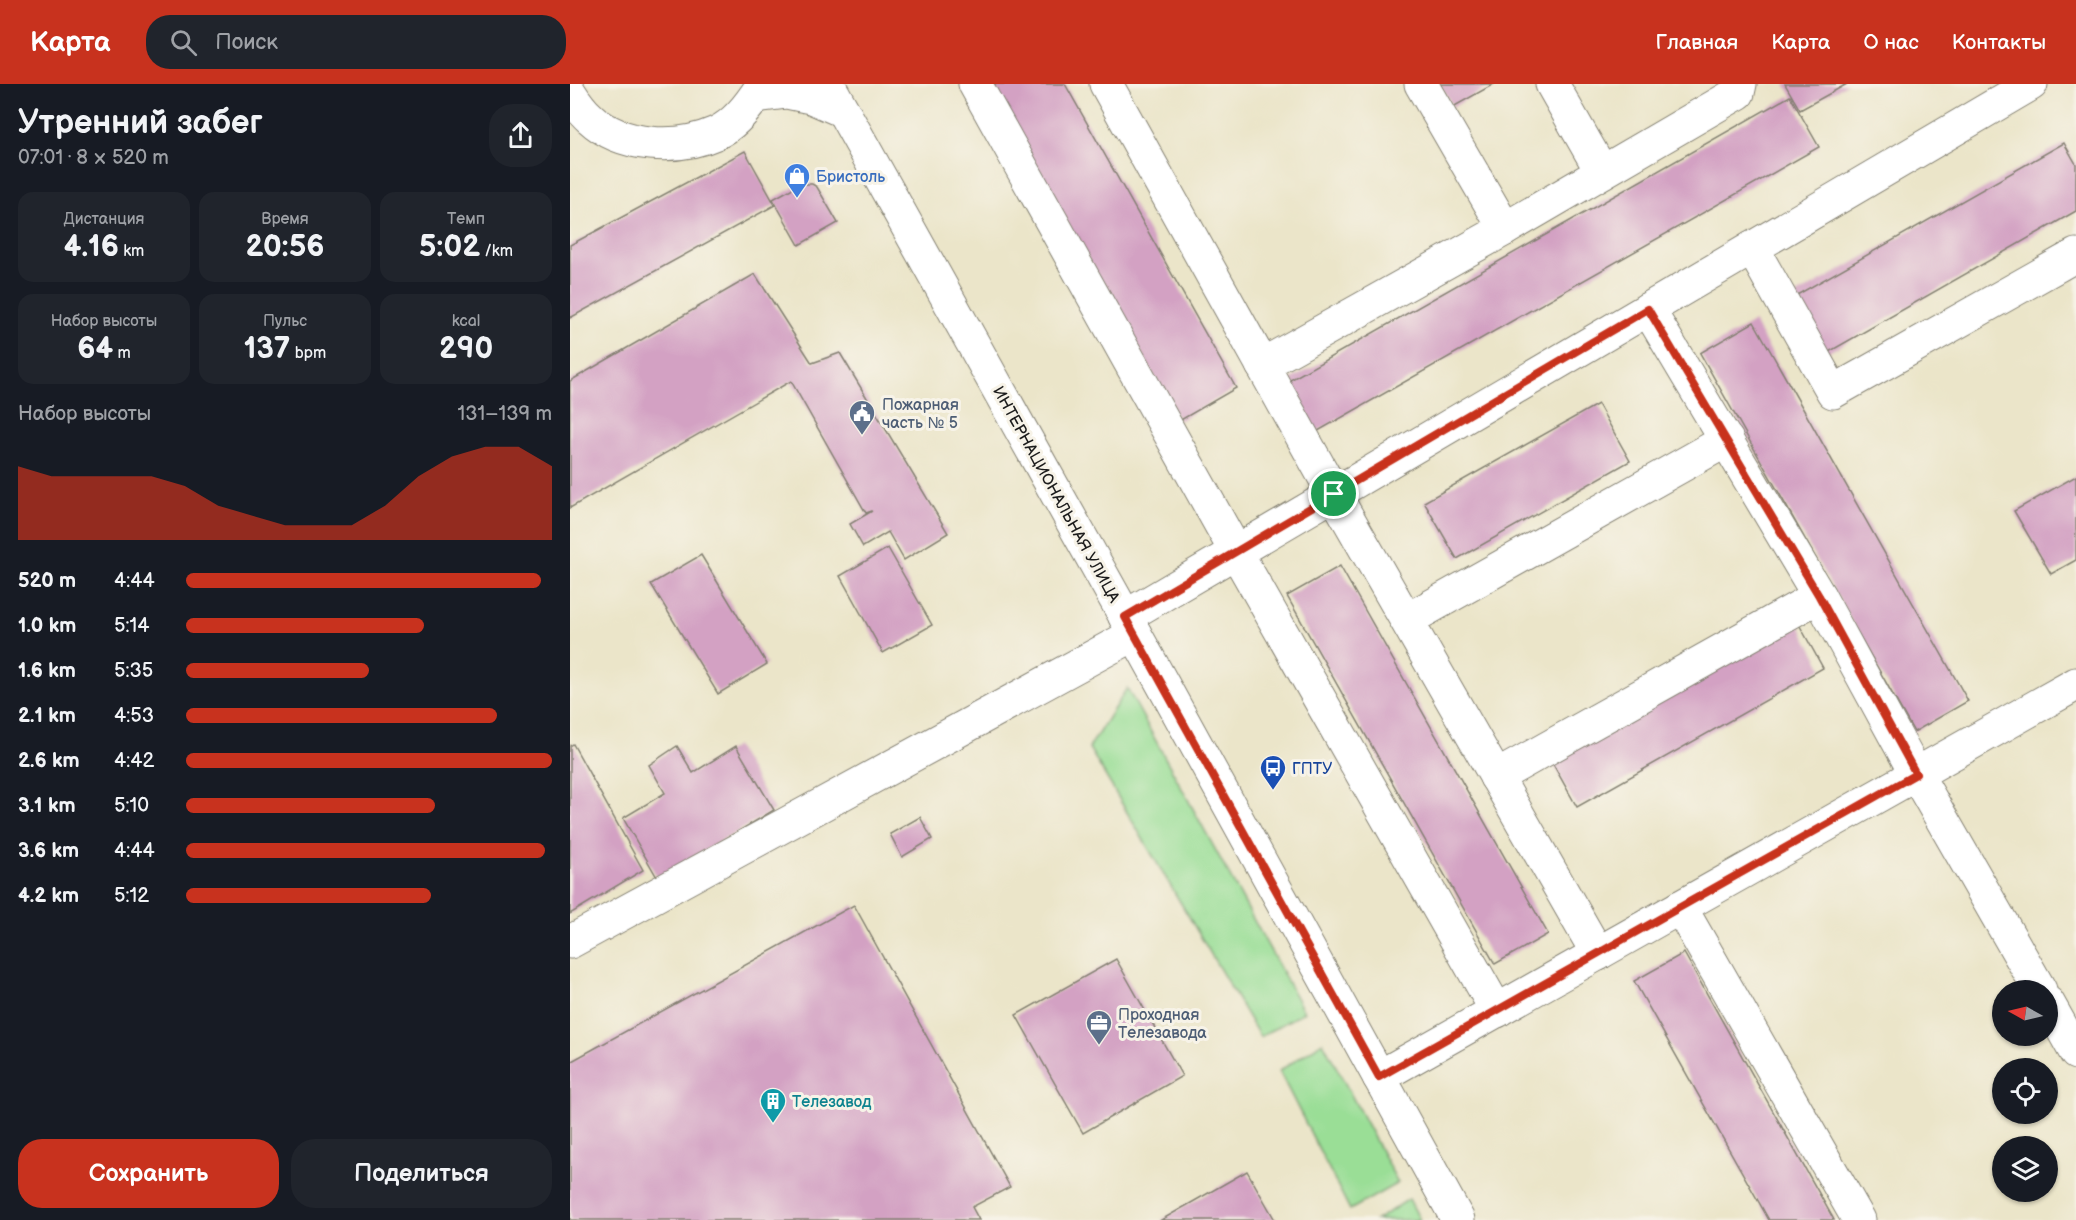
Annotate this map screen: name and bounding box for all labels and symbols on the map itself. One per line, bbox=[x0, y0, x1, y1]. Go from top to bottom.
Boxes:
shop icon: Бристоль bbox=[782, 161, 812, 199]
place label: Бристоль bbox=[816, 168, 885, 187]
street label: ИНТЕРНАЦИОНАЛЬНАЯ УЛИЦА bbox=[988, 383, 1123, 607]
place label: Пожарная часть № 5 bbox=[882, 396, 959, 433]
public building icon: Пожарная часть № 5 bbox=[847, 398, 877, 436]
pin bbox=[1308, 468, 1359, 519]
bus stop icon: ГПТУ bbox=[1258, 753, 1288, 791]
place label: ГПТУ bbox=[1292, 760, 1333, 779]
north arrow bbox=[1992, 980, 2058, 1046]
place label: Проходная Телезавода bbox=[1118, 1006, 1207, 1043]
office icon: Проходная Телезавода bbox=[1084, 1008, 1114, 1046]
building icon: Телезавод bbox=[758, 1086, 788, 1124]
place label: Телезавод bbox=[792, 1093, 872, 1112]

